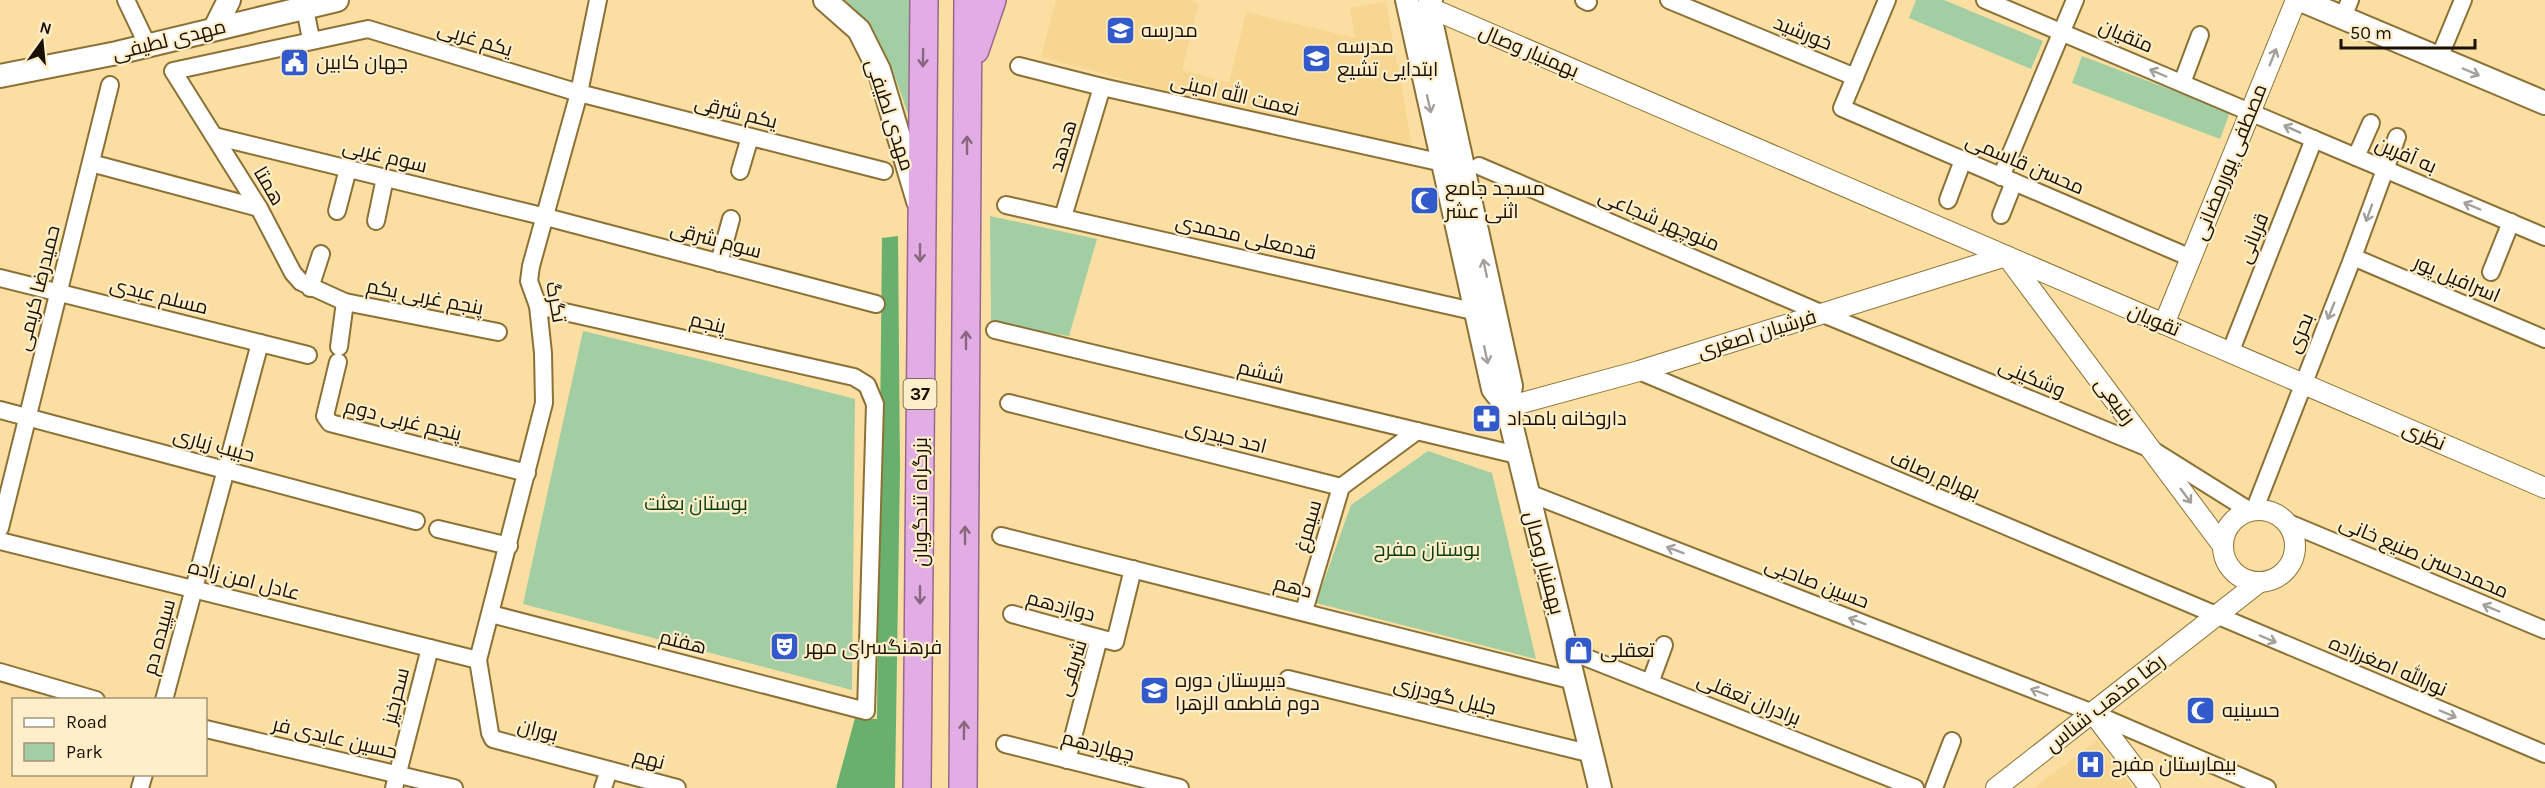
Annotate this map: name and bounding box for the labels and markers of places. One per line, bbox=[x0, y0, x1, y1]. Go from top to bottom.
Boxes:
school or university icon: مدرسه bbox=[1104, 14, 1136, 46]
place label: مدرسه bbox=[1141, 19, 1198, 42]
place label: مدرسه ابتدایی تشیع bbox=[1337, 35, 1439, 83]
school or university icon: مدرسه ابتدایی تشیع bbox=[1300, 42, 1332, 74]
public building icon: جهان کابین bbox=[279, 46, 311, 78]
place label: جهان کابین bbox=[316, 51, 408, 75]
place label: مسجد جامع اثنی عشر bbox=[1444, 177, 1545, 224]
mosque icon: مسجد جامع اثنی عشر bbox=[1408, 184, 1440, 216]
pharmacy icon: داروخانه بامداد bbox=[1470, 402, 1502, 434]
place label: داروخانه بامداد bbox=[1507, 407, 1627, 430]
theatre icon: فرهنگسرای مهر bbox=[768, 631, 800, 663]
shop icon: تعقلی bbox=[1563, 634, 1595, 666]
place label: فرهنگسرای مهر bbox=[804, 636, 942, 660]
place label: تعقلی bbox=[1600, 639, 1655, 663]
place label: دبیرستان دوره دوم فاطمه الزهرا bbox=[1175, 669, 1320, 717]
school or university icon: دبیرستان دوره دوم فاطمه الزهرا bbox=[1138, 675, 1170, 707]
mosque icon: حسینیه bbox=[2185, 694, 2217, 726]
place label: حسینیه bbox=[2222, 699, 2280, 722]
hospital icon: بیمارستان مفرح bbox=[2074, 748, 2106, 780]
place label: بیمارستان مفرح bbox=[2111, 753, 2237, 778]

